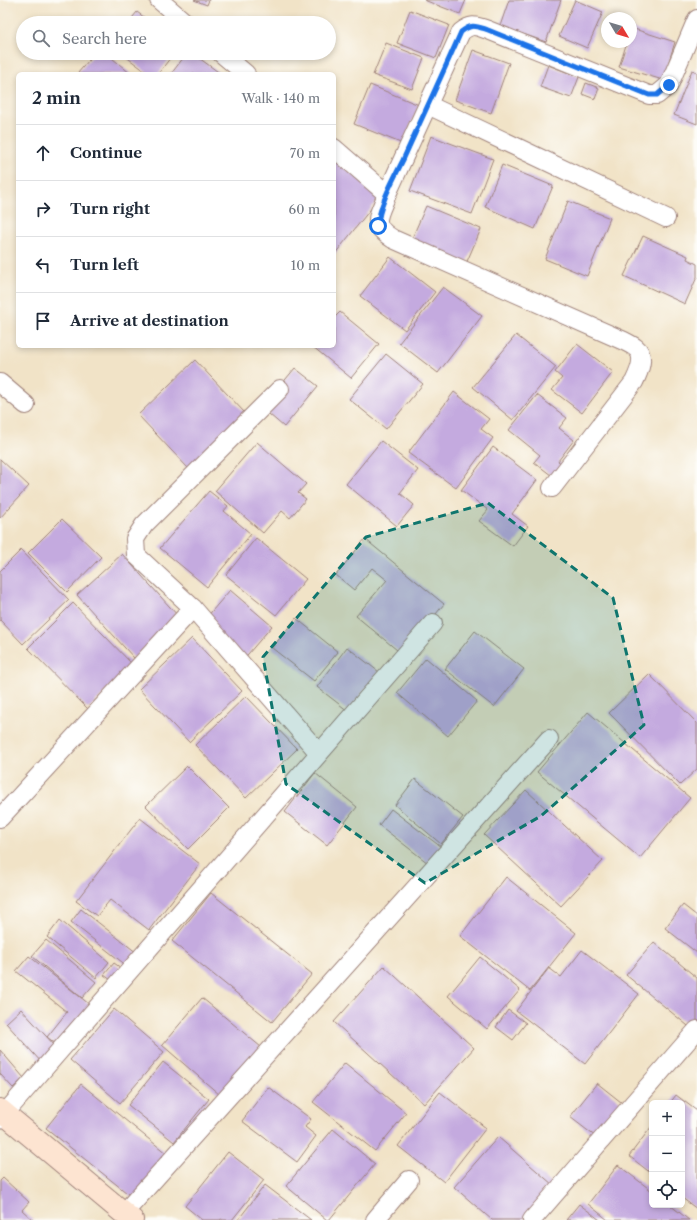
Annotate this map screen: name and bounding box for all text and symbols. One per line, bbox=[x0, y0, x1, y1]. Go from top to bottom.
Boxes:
north arrow bbox=[601, 12, 637, 48]
search box bbox=[16, 16, 336, 60]
icon: search bbox=[30, 27, 52, 49]
text: Search here bbox=[62, 29, 147, 48]
route end bbox=[660, 76, 678, 94]
text: 2 min bbox=[32, 88, 81, 108]
text: Walk · 140 m bbox=[242, 90, 320, 106]
icon: ahead bbox=[32, 142, 54, 164]
text: Continue bbox=[70, 143, 142, 162]
text: 70 m bbox=[290, 145, 320, 161]
icon: right bbox=[32, 198, 54, 220]
text: Turn right bbox=[70, 199, 150, 218]
text: 60 m bbox=[289, 201, 320, 217]
route start bbox=[369, 217, 387, 235]
icon: left bbox=[32, 254, 54, 276]
text: Turn left bbox=[70, 255, 139, 274]
text: 10 m bbox=[291, 257, 320, 273]
icon: arrive bbox=[32, 310, 54, 332]
text: Arrive at destination bbox=[70, 311, 229, 330]
map controls bbox=[649, 1100, 685, 1208]
button: + bbox=[649, 1100, 685, 1136]
button: − bbox=[649, 1136, 685, 1172]
button: locate bbox=[649, 1172, 685, 1208]

